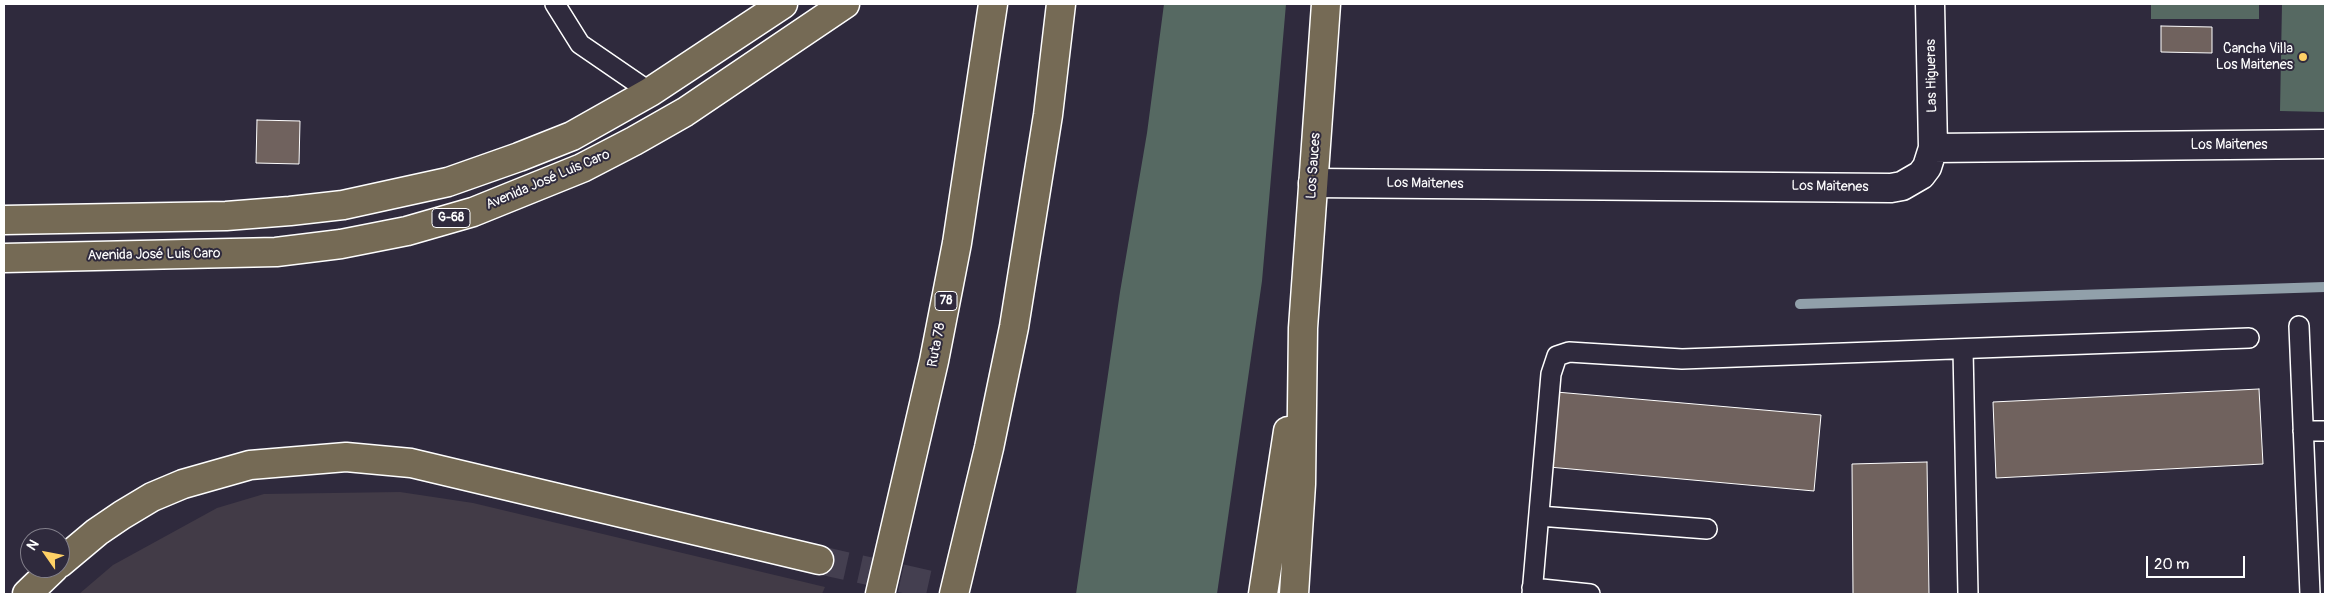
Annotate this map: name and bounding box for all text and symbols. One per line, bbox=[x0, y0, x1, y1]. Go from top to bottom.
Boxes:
street label: Las Higueras bbox=[1923, 39, 1941, 113]
place label: Cancha Villa Los Maitenes bbox=[2216, 41, 2293, 74]
marker: Cancha Villa Los Maitenes bbox=[2297, 51, 2309, 63]
street label: Los Sauces bbox=[1303, 132, 1325, 200]
street label: Los Maitenes bbox=[2190, 137, 2268, 153]
street label: Avenida José Luis Caro bbox=[483, 146, 613, 214]
street label: Los Maitenes bbox=[1386, 175, 1464, 193]
street label: Los Maitenes bbox=[1791, 178, 1869, 196]
road number: G-68 bbox=[432, 208, 470, 228]
street label: Avenida José Luis Caro bbox=[87, 245, 221, 265]
road number: 78 bbox=[935, 292, 957, 310]
street label: Ruta 78 bbox=[924, 321, 950, 369]
north arrow bbox=[20, 528, 70, 578]
text: N bbox=[23, 537, 43, 554]
scale bar bbox=[2149, 546, 2248, 578]
text: 20 m bbox=[2154, 555, 2189, 574]

